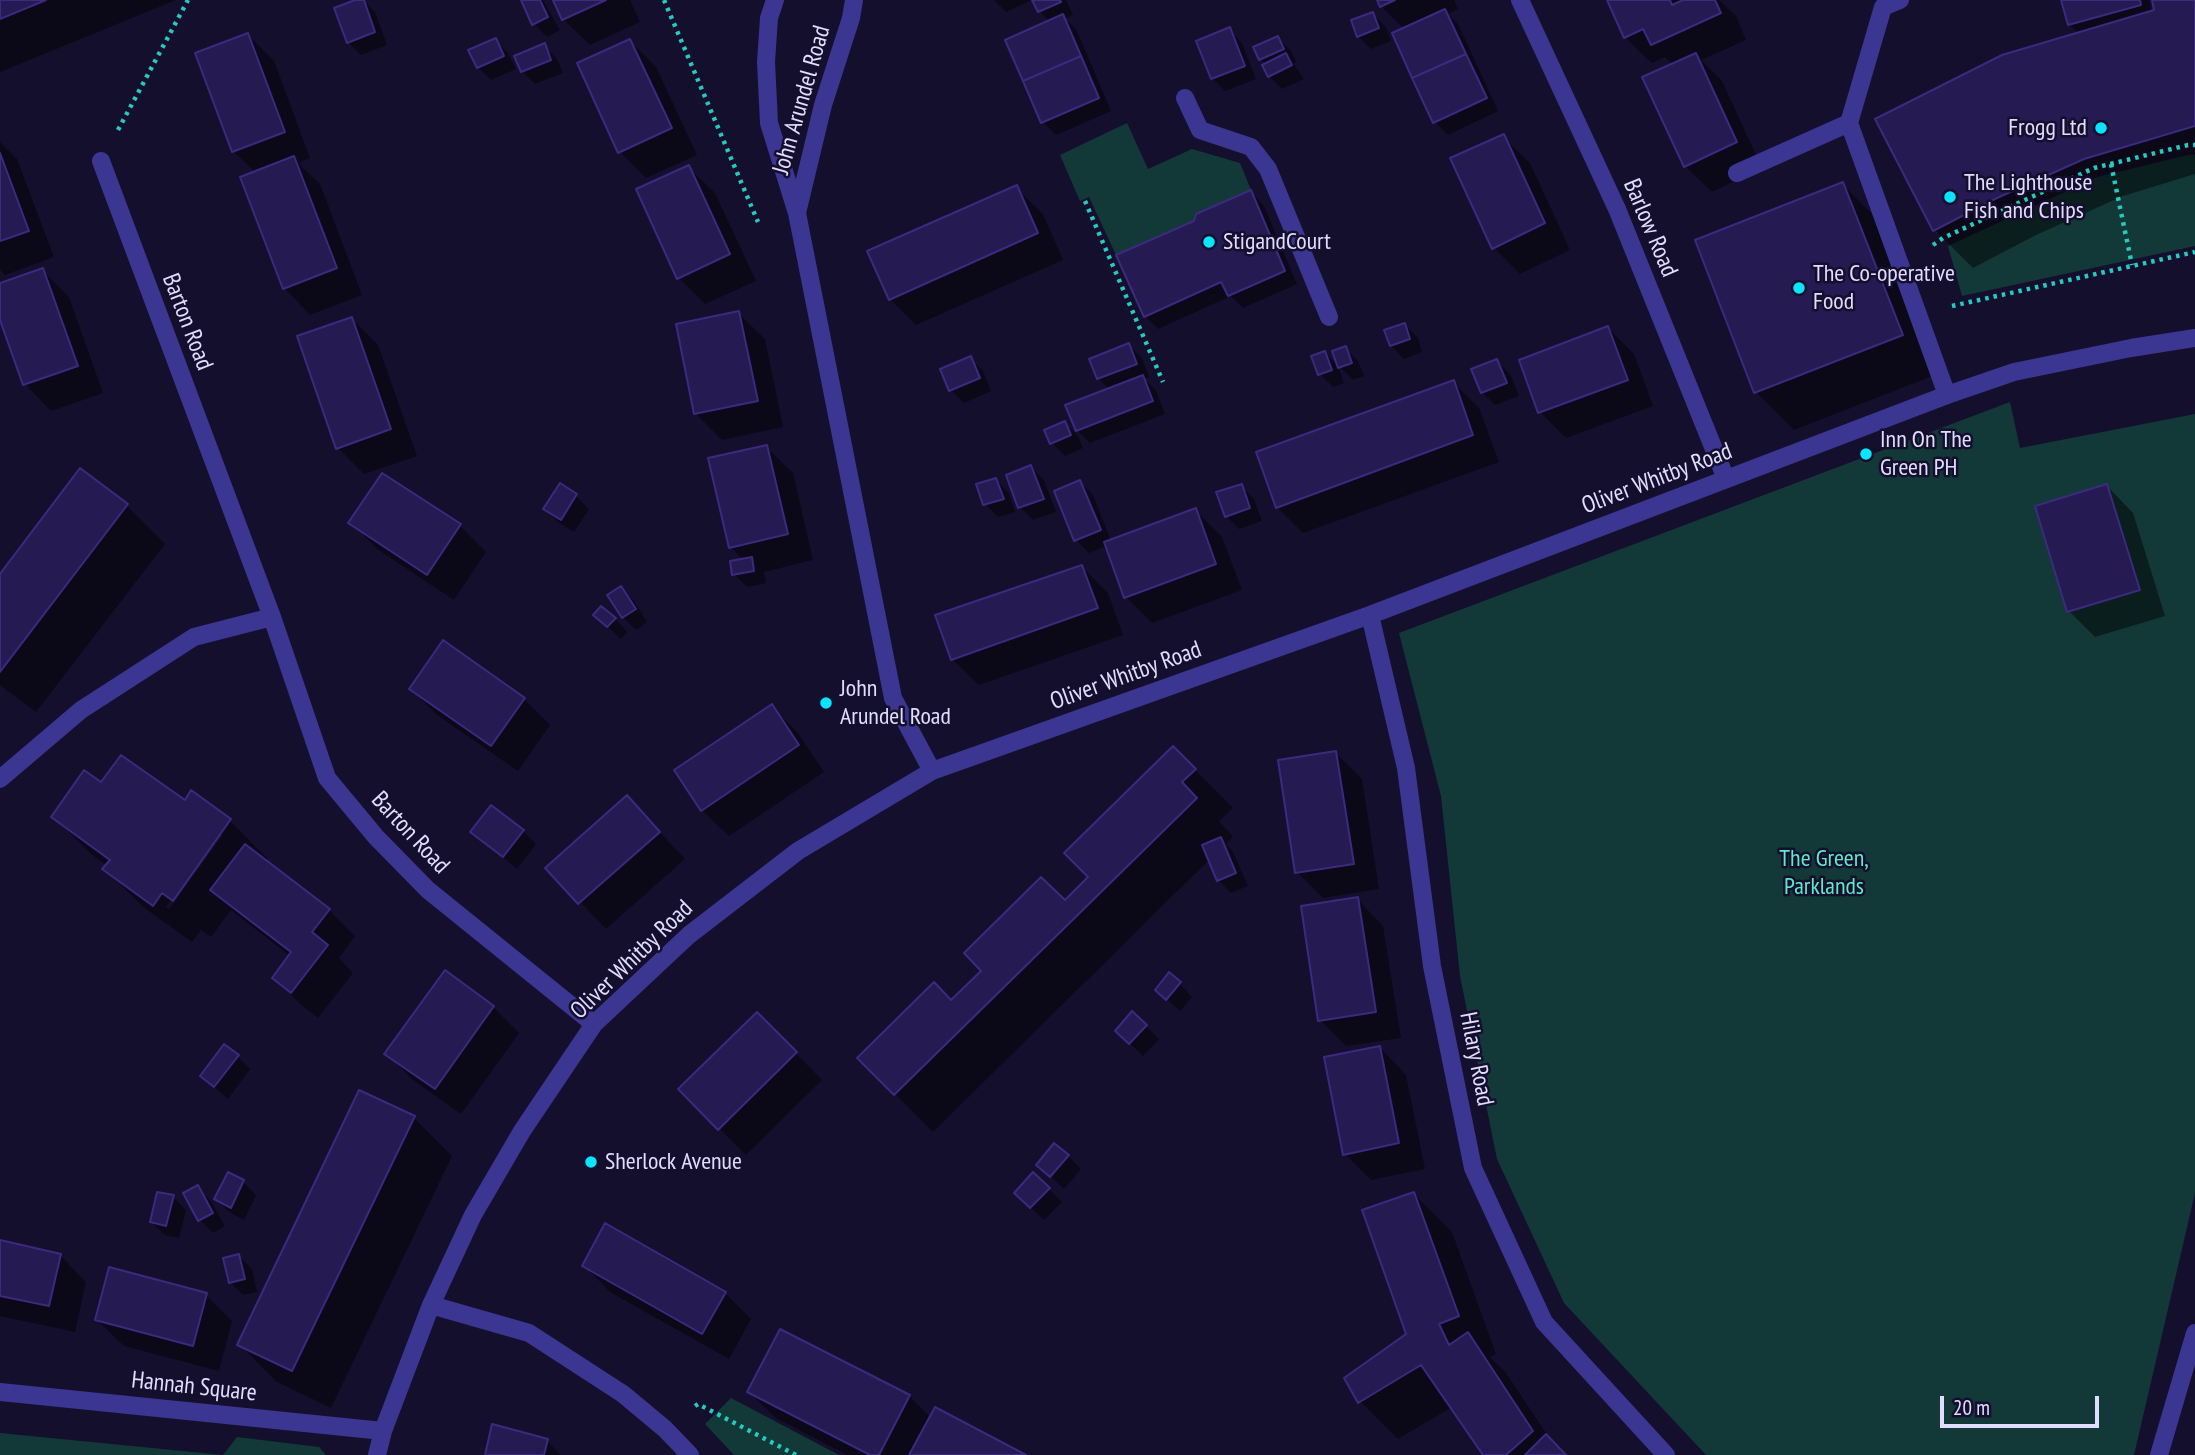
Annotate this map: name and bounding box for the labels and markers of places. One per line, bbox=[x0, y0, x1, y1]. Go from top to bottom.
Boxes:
place label: Frogg Ltd bbox=[2008, 114, 2087, 142]
marker: Frogg Ltd bbox=[2093, 120, 2109, 136]
place label: The Lighthouse Fish and Chips bbox=[1964, 169, 2092, 225]
marker: The Lighthouse Fish and Chips bbox=[1942, 189, 1958, 205]
place label: StigandCourt bbox=[1223, 228, 1331, 256]
marker: StigandCourt bbox=[1201, 234, 1217, 250]
place label: The Co-operative Food bbox=[1813, 260, 1955, 316]
marker: The Co-operative Food bbox=[1791, 280, 1807, 296]
place label: Inn On The Green PH bbox=[1880, 426, 1972, 482]
marker: Inn On The Green PH bbox=[1858, 446, 1874, 462]
place label: John Arundel Road bbox=[840, 675, 951, 731]
marker: John Arundel Road bbox=[818, 695, 834, 711]
place label: Sherlock Avenue bbox=[605, 1148, 742, 1176]
marker: Sherlock Avenue bbox=[583, 1154, 599, 1170]

